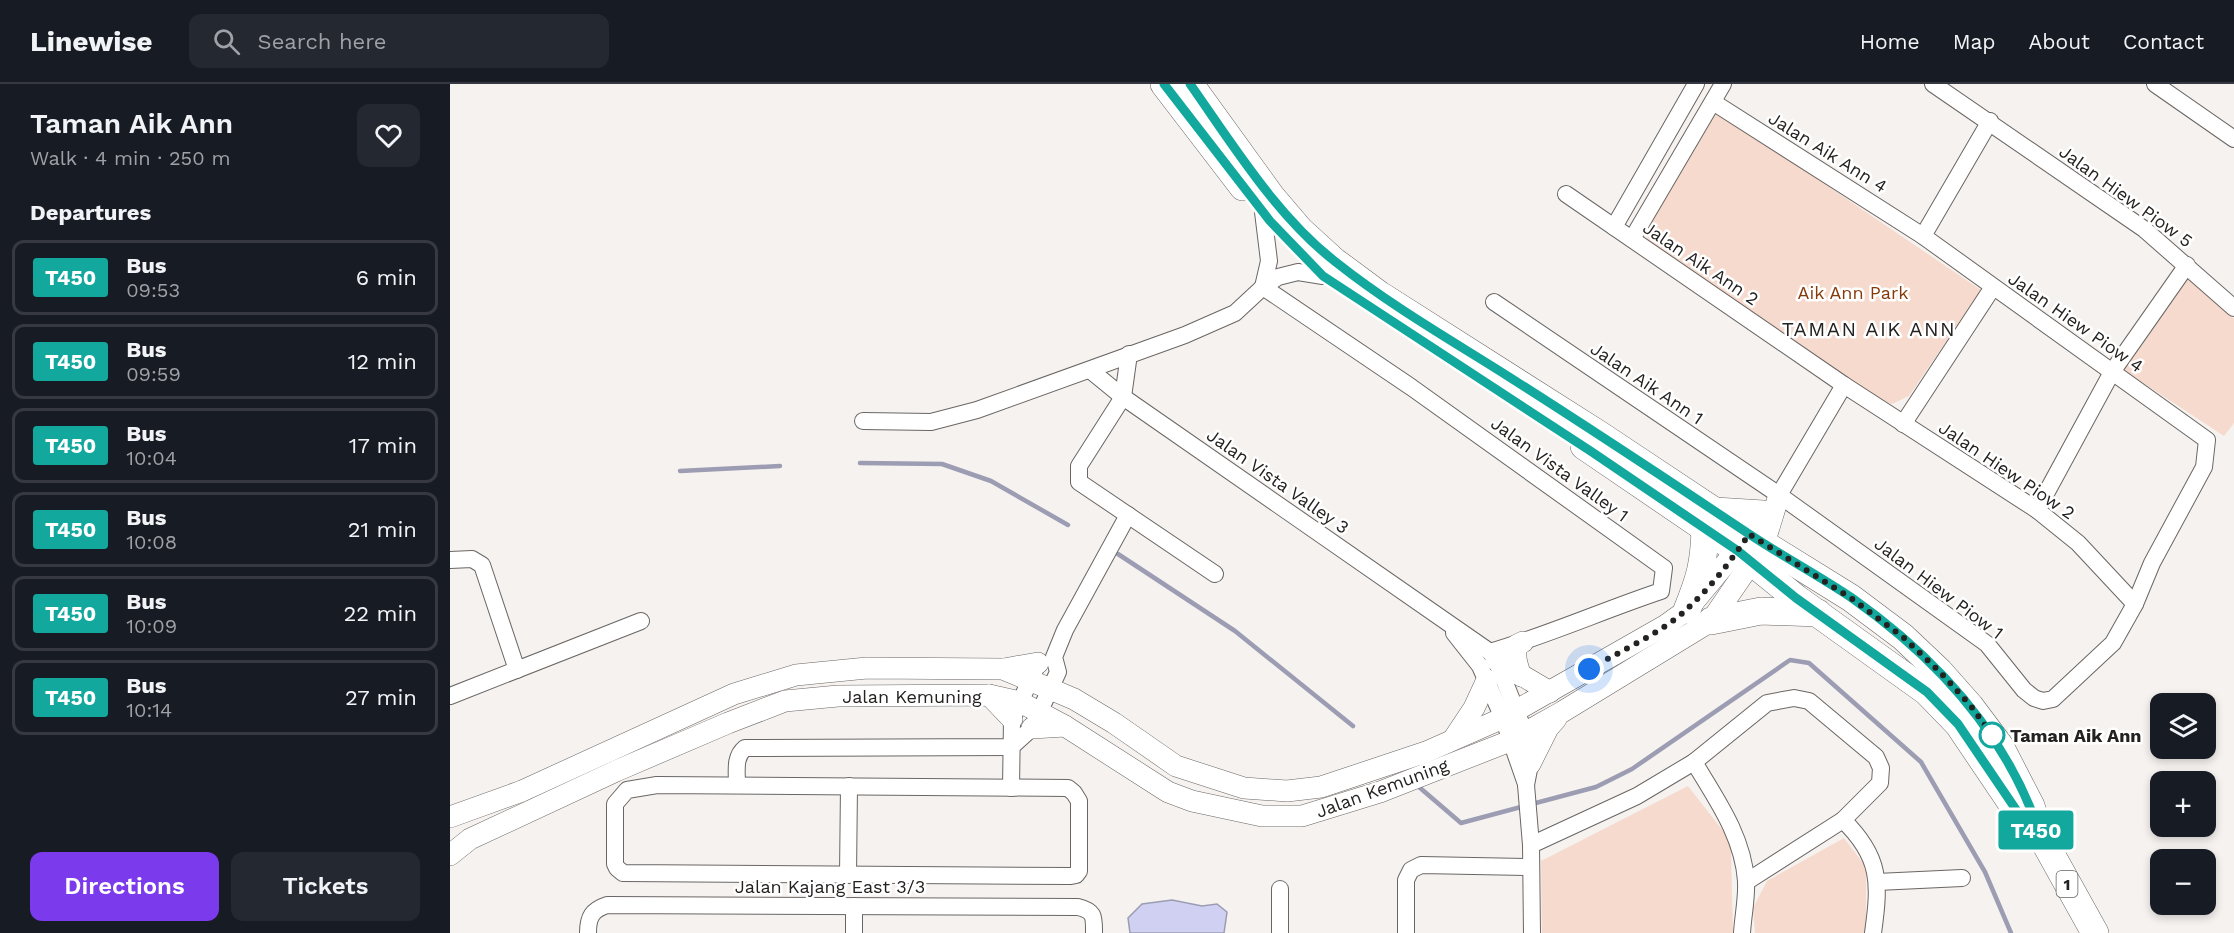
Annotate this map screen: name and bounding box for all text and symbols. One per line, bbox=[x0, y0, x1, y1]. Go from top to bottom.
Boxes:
search box bbox=[189, 14, 609, 68]
text: Linewise bbox=[30, 25, 153, 58]
icon: search bbox=[210, 25, 243, 58]
text: Search here bbox=[258, 29, 387, 54]
text: Home bbox=[1860, 29, 1920, 54]
text: Map bbox=[1953, 29, 1996, 54]
text: About bbox=[2029, 29, 2090, 54]
text: Contact bbox=[2123, 29, 2204, 54]
button: heart bbox=[357, 104, 420, 167]
text: Taman Aik Ann bbox=[30, 107, 233, 140]
street label: Jalan Aik Ann 4 bbox=[1765, 107, 1891, 197]
street label: Jalan Hiew Piow 5 bbox=[2055, 141, 2197, 251]
text: Walk · 4 min · 250 m bbox=[30, 146, 231, 170]
text: Departures bbox=[30, 200, 151, 225]
street label: Jalan Aik Ann 2 bbox=[1639, 217, 1763, 309]
text: Bus bbox=[126, 253, 167, 278]
text: T450 bbox=[45, 265, 96, 290]
text: 6 min bbox=[356, 265, 417, 290]
street label: Jalan Hiew Piow 4 bbox=[2004, 267, 2148, 377]
text: 09:53 bbox=[126, 278, 180, 302]
park label: Aik Ann Park bbox=[1798, 282, 1908, 303]
district label: TAMAN AIK ANN bbox=[1782, 317, 1956, 341]
text: Bus bbox=[126, 337, 167, 362]
street label: Jalan Aik Ann 1 bbox=[1587, 338, 1707, 428]
text: T450 bbox=[45, 349, 96, 374]
text: 12 min bbox=[348, 349, 417, 374]
text: 09:59 bbox=[126, 362, 181, 386]
street label: Jalan Vista Valley 1 bbox=[1487, 412, 1633, 526]
street label: Jalan Hiew Piow 2 bbox=[1935, 417, 2079, 523]
text: Bus bbox=[126, 421, 167, 446]
street label: Jalan Vista Valley 3 bbox=[1203, 424, 1353, 538]
text: T450 bbox=[45, 433, 96, 458]
text: 17 min bbox=[349, 433, 417, 458]
text: 10:04 bbox=[126, 446, 177, 470]
text: Bus bbox=[126, 505, 167, 530]
text: T450 bbox=[45, 517, 96, 542]
text: 21 min bbox=[348, 517, 417, 542]
text: 10:08 bbox=[126, 530, 177, 554]
street label: Jalan Hiew Piow 1 bbox=[1870, 533, 2008, 643]
text: Bus bbox=[126, 589, 167, 614]
text: T450 bbox=[45, 601, 96, 626]
text: 22 min bbox=[343, 601, 417, 626]
text: 10:09 bbox=[126, 614, 177, 638]
your location bbox=[1574, 654, 1604, 684]
text: Bus bbox=[126, 673, 167, 698]
text: T450 bbox=[45, 685, 96, 710]
text: 27 min bbox=[345, 685, 417, 710]
street label: Jalan Kemuning bbox=[842, 686, 982, 707]
map controls bbox=[2150, 693, 2216, 915]
button: layers bbox=[2150, 693, 2216, 759]
text: 10:14 bbox=[126, 698, 172, 722]
marker: Taman Aik Ann bbox=[1979, 722, 2005, 748]
place label: Taman Aik Ann bbox=[2010, 725, 2141, 746]
street label: Jalan Kemuning bbox=[1313, 754, 1451, 822]
button: + bbox=[2150, 771, 2216, 837]
line badge: T450 bbox=[1994, 810, 2078, 850]
text: T450 bbox=[2010, 818, 2062, 843]
button: − bbox=[2150, 849, 2216, 915]
button: Directions bbox=[30, 852, 219, 921]
button: Tickets bbox=[231, 852, 420, 921]
road number: 1 bbox=[2056, 871, 2078, 897]
street label: Jalan Kajang East 3/3 bbox=[735, 876, 925, 897]

